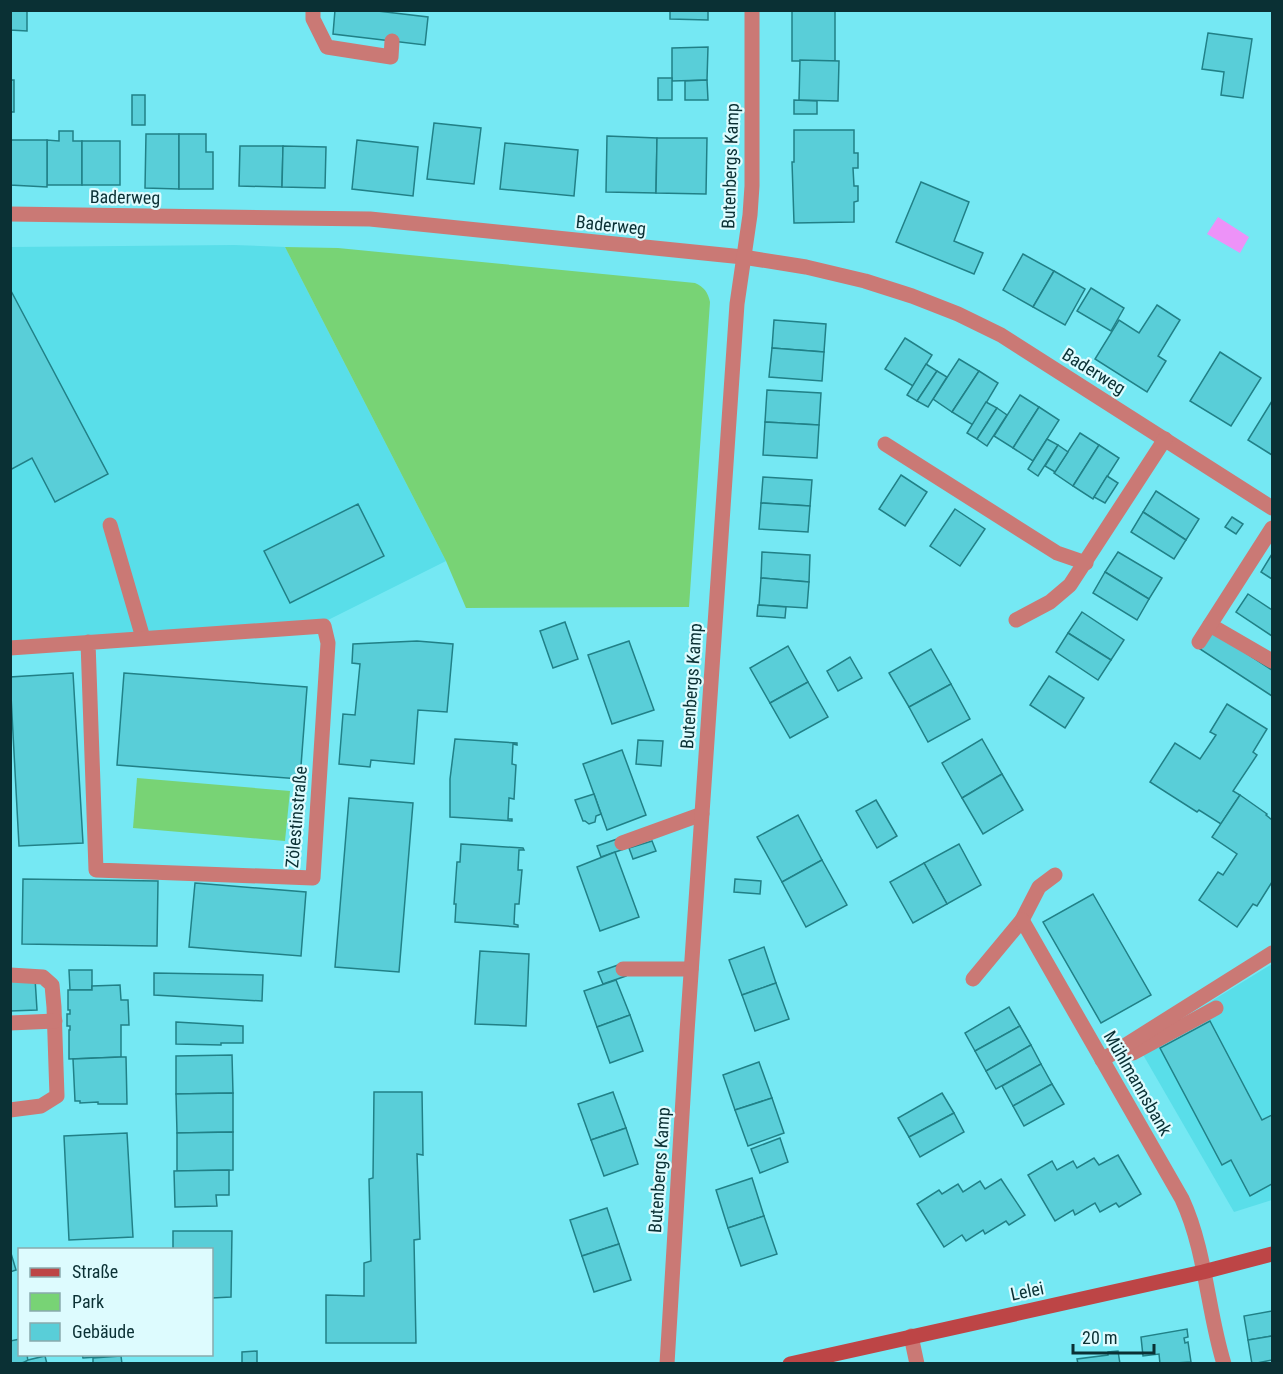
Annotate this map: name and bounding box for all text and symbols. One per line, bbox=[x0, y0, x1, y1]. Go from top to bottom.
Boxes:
street label: Butenbergs Kamp bbox=[717, 103, 743, 229]
street label: Baderweg bbox=[90, 186, 160, 208]
street label: Baderweg bbox=[575, 211, 647, 239]
street label: Baderweg bbox=[1059, 343, 1129, 399]
street label: Butenbergs Kamp bbox=[676, 622, 706, 749]
street label: Zölestinstraße bbox=[281, 765, 311, 869]
street label: Mühlmannsbank bbox=[1100, 1027, 1176, 1139]
street label: Butenbergs Kamp bbox=[644, 1106, 674, 1233]
legend bbox=[18, 1248, 213, 1356]
text: Straße bbox=[72, 1261, 118, 1282]
street label: Lelei bbox=[1008, 1277, 1046, 1305]
text: Park bbox=[72, 1291, 104, 1312]
scale bar bbox=[1073, 1317, 1154, 1355]
text: Gebäude bbox=[72, 1321, 135, 1342]
text: 20 m bbox=[1082, 1327, 1117, 1348]

